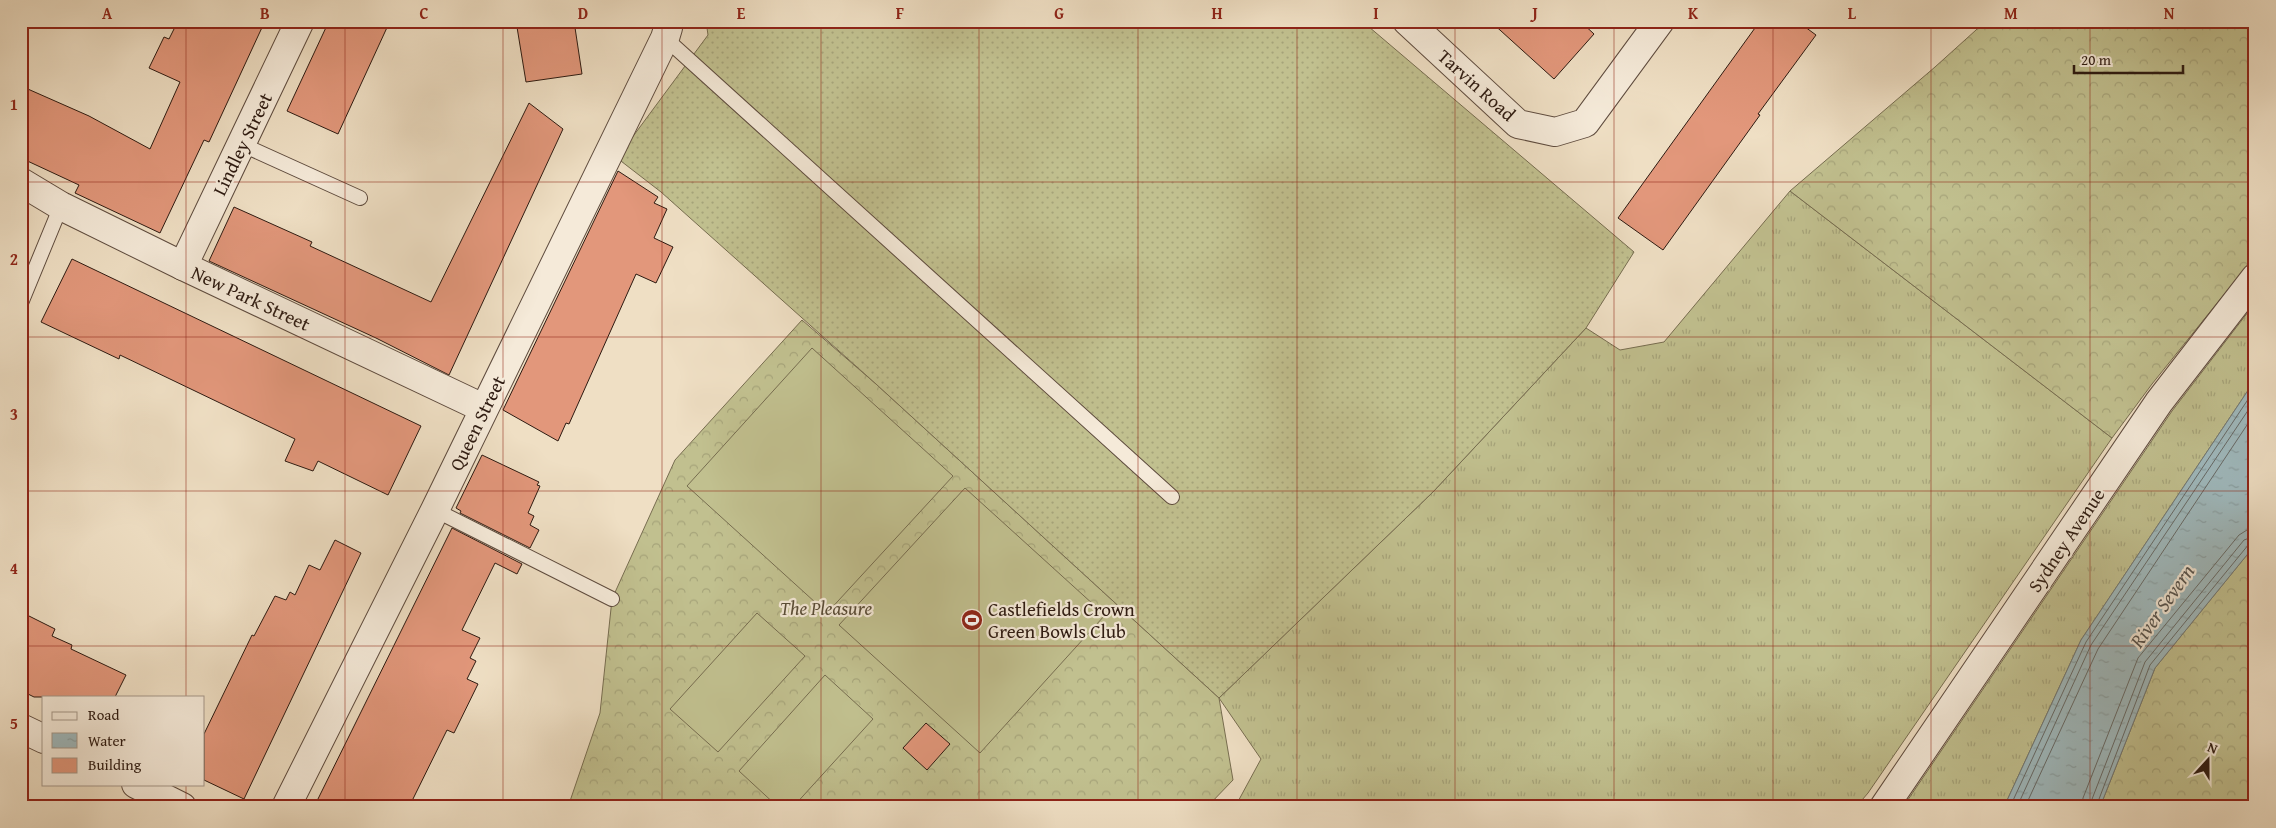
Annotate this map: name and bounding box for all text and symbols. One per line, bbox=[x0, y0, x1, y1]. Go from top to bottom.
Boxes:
text: A bbox=[102, 1, 113, 25]
text: B bbox=[260, 1, 270, 25]
text: C bbox=[419, 1, 429, 25]
text: D bbox=[578, 1, 588, 25]
text: E bbox=[737, 1, 746, 25]
text: F bbox=[896, 1, 904, 25]
text: G bbox=[1054, 1, 1064, 25]
text: H bbox=[1211, 1, 1223, 25]
text: I bbox=[1373, 1, 1379, 25]
text: J bbox=[1529, 1, 1538, 25]
text: K bbox=[1688, 1, 1699, 25]
text: L bbox=[1848, 1, 1857, 25]
text: M bbox=[2004, 1, 2018, 25]
text: N bbox=[2164, 1, 2175, 25]
street label: Tarvin Road bbox=[1432, 42, 1523, 128]
scale bar bbox=[2074, 42, 2182, 74]
text: 20 m bbox=[2081, 49, 2112, 70]
street label: Lindley Street bbox=[205, 88, 279, 200]
text: 1 bbox=[10, 92, 18, 116]
text: 2 bbox=[10, 247, 18, 271]
street label: New Park Street bbox=[187, 258, 315, 338]
street label: Queen Street bbox=[442, 371, 512, 475]
text: 3 bbox=[10, 402, 18, 426]
street label: Sydney Avenue bbox=[2021, 482, 2111, 598]
text: 4 bbox=[10, 556, 18, 580]
water label: River Severn bbox=[2122, 558, 2201, 654]
park label: The Pleasure bbox=[780, 594, 872, 622]
place label: Castlefields Crown Green Bowls Club bbox=[988, 595, 1135, 645]
sports icon: Castlefields Crown Green Bowls Club bbox=[960, 608, 984, 632]
legend bbox=[42, 696, 205, 786]
text: Road bbox=[88, 704, 119, 725]
text: 5 bbox=[10, 711, 18, 735]
text: Water bbox=[88, 730, 126, 751]
north arrow bbox=[2184, 736, 2234, 786]
text: N bbox=[2205, 737, 2221, 759]
text: Building bbox=[88, 754, 142, 775]

